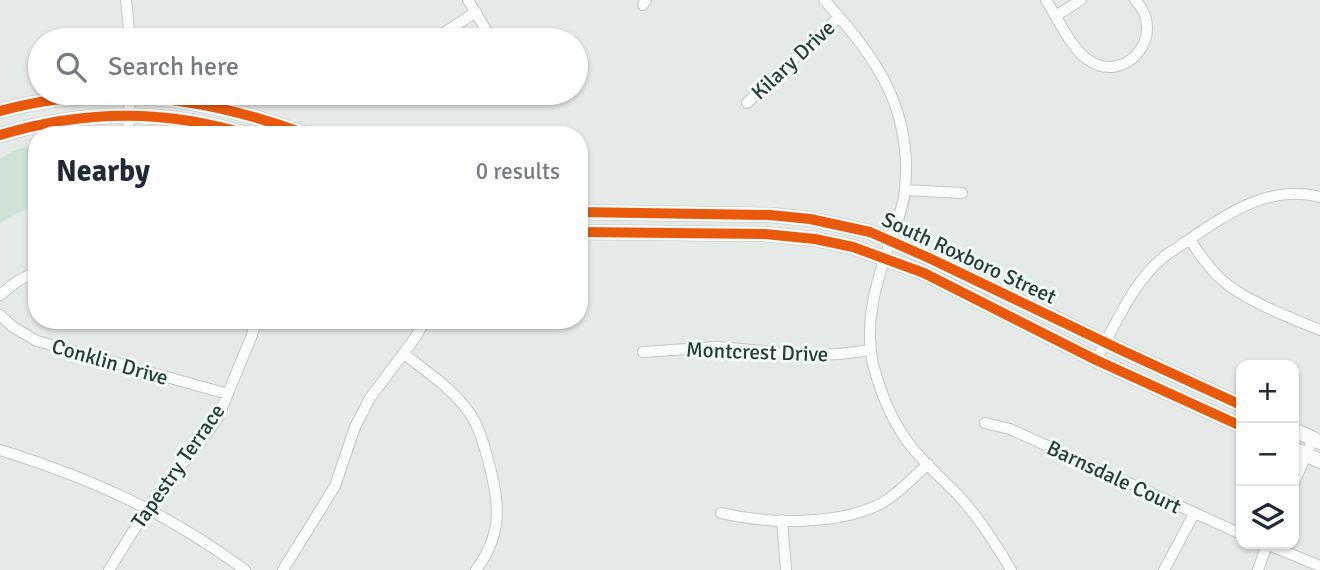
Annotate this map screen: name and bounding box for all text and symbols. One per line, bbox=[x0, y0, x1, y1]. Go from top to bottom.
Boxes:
street label: Kilary Drive bbox=[746, 15, 840, 105]
search box bbox=[28, 28, 588, 105]
icon: search bbox=[52, 48, 90, 86]
text: Search here bbox=[108, 51, 239, 83]
text: Nearby bbox=[56, 153, 150, 190]
text: 0 results bbox=[476, 157, 560, 186]
street label: South Roxboro Street bbox=[878, 206, 1060, 310]
street label: Conklin Drive bbox=[49, 333, 171, 391]
street label: Montcrest Drive bbox=[685, 337, 829, 367]
map controls bbox=[1236, 360, 1299, 549]
button: + bbox=[1236, 360, 1299, 423]
street label: Tapestry Terrace bbox=[126, 399, 230, 533]
button: − bbox=[1236, 423, 1299, 486]
street label: Barnsdale Court bbox=[1043, 435, 1185, 519]
button: layers bbox=[1236, 486, 1299, 549]

